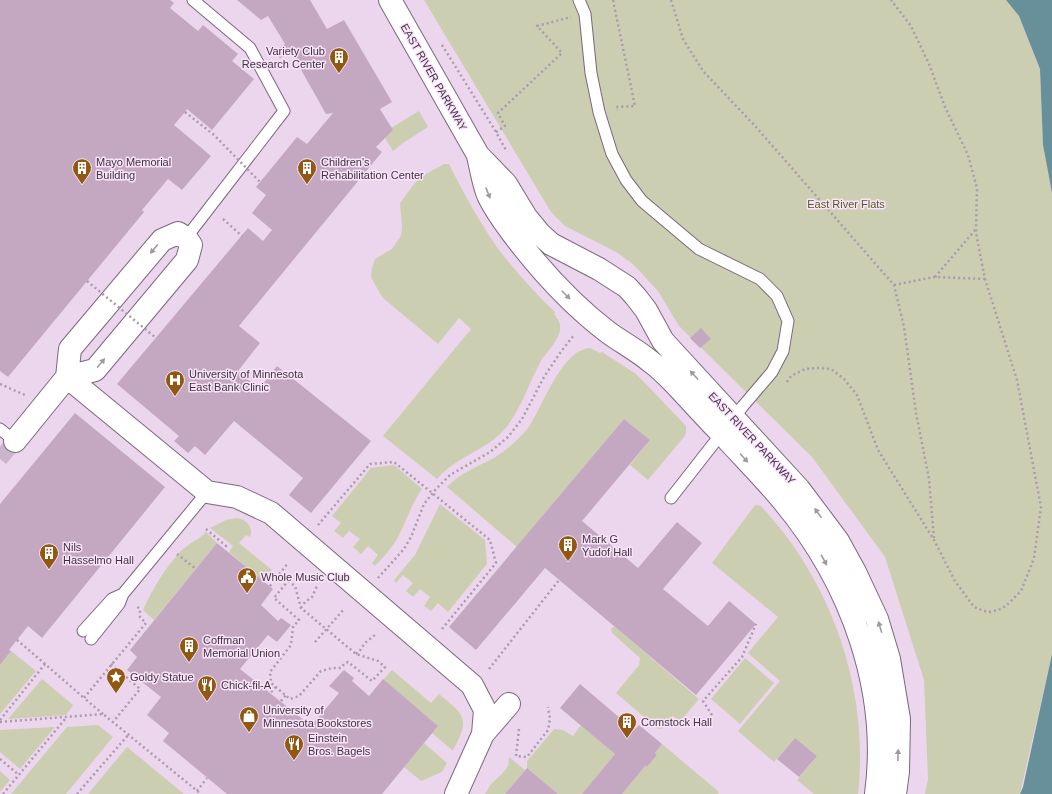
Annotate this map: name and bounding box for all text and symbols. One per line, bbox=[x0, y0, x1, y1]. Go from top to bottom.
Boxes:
street label: EAST RIVER PARKWAY bbox=[398, 22, 470, 133]
place label: Variety Club Research Center bbox=[242, 45, 325, 70]
building icon: Variety Club Research Center bbox=[328, 46, 350, 74]
place label: Mayo Memorial Building bbox=[96, 156, 171, 181]
place label: Children's Rehabilitation Center bbox=[321, 156, 424, 181]
building icon: Mayo Memorial Building bbox=[71, 157, 93, 185]
building icon: Children's Rehabilitation Center bbox=[296, 157, 318, 185]
one-way arrow bbox=[486, 187, 492, 199]
park label: East River Flats bbox=[807, 198, 885, 210]
one-way arrow bbox=[149, 244, 158, 255]
one-way arrow bbox=[561, 291, 571, 300]
one-way arrow bbox=[97, 357, 106, 368]
place label: University of Minnesota East Bank Clinic bbox=[189, 368, 304, 393]
hospital icon: University of Minnesota East Bank Clinic bbox=[164, 369, 186, 397]
one-way arrow bbox=[690, 370, 699, 380]
street label: EAST RIVER PARKWAY bbox=[706, 390, 798, 487]
one-way arrow bbox=[739, 453, 749, 463]
one-way arrow bbox=[814, 508, 822, 519]
place label: Mark G Yudof Hall bbox=[582, 533, 632, 558]
building icon: Mark G Yudof Hall bbox=[557, 534, 579, 562]
place label: Nils Hasselmo Hall bbox=[63, 541, 134, 566]
building icon: Nils Hasselmo Hall bbox=[38, 542, 60, 570]
one-way arrow bbox=[821, 554, 828, 566]
public building icon: Whole Music Club bbox=[236, 566, 258, 594]
place label: Whole Music Club bbox=[261, 571, 350, 583]
one-way arrow bbox=[877, 621, 883, 633]
place label: Coffman Memorial Union bbox=[203, 634, 280, 659]
building icon: Coffman Memorial Union bbox=[178, 635, 200, 663]
place icon: Goldy Statue bbox=[105, 666, 127, 694]
place label: Goldy Statue bbox=[130, 671, 194, 683]
restaurant icon: Chick-fil-A bbox=[196, 674, 218, 702]
place label: Chick-fil-A bbox=[221, 679, 272, 691]
place label: University of Minnesota Bookstores bbox=[263, 704, 372, 729]
shop icon: University of Minnesota Bookstores bbox=[238, 705, 260, 733]
building icon: Comstock Hall bbox=[616, 711, 638, 739]
place label: Comstock Hall bbox=[641, 716, 712, 728]
place label: Einstein Bros. Bagels bbox=[308, 732, 371, 757]
restaurant icon: Einstein Bros. Bagels bbox=[283, 733, 305, 761]
one-way arrow bbox=[895, 748, 901, 761]

